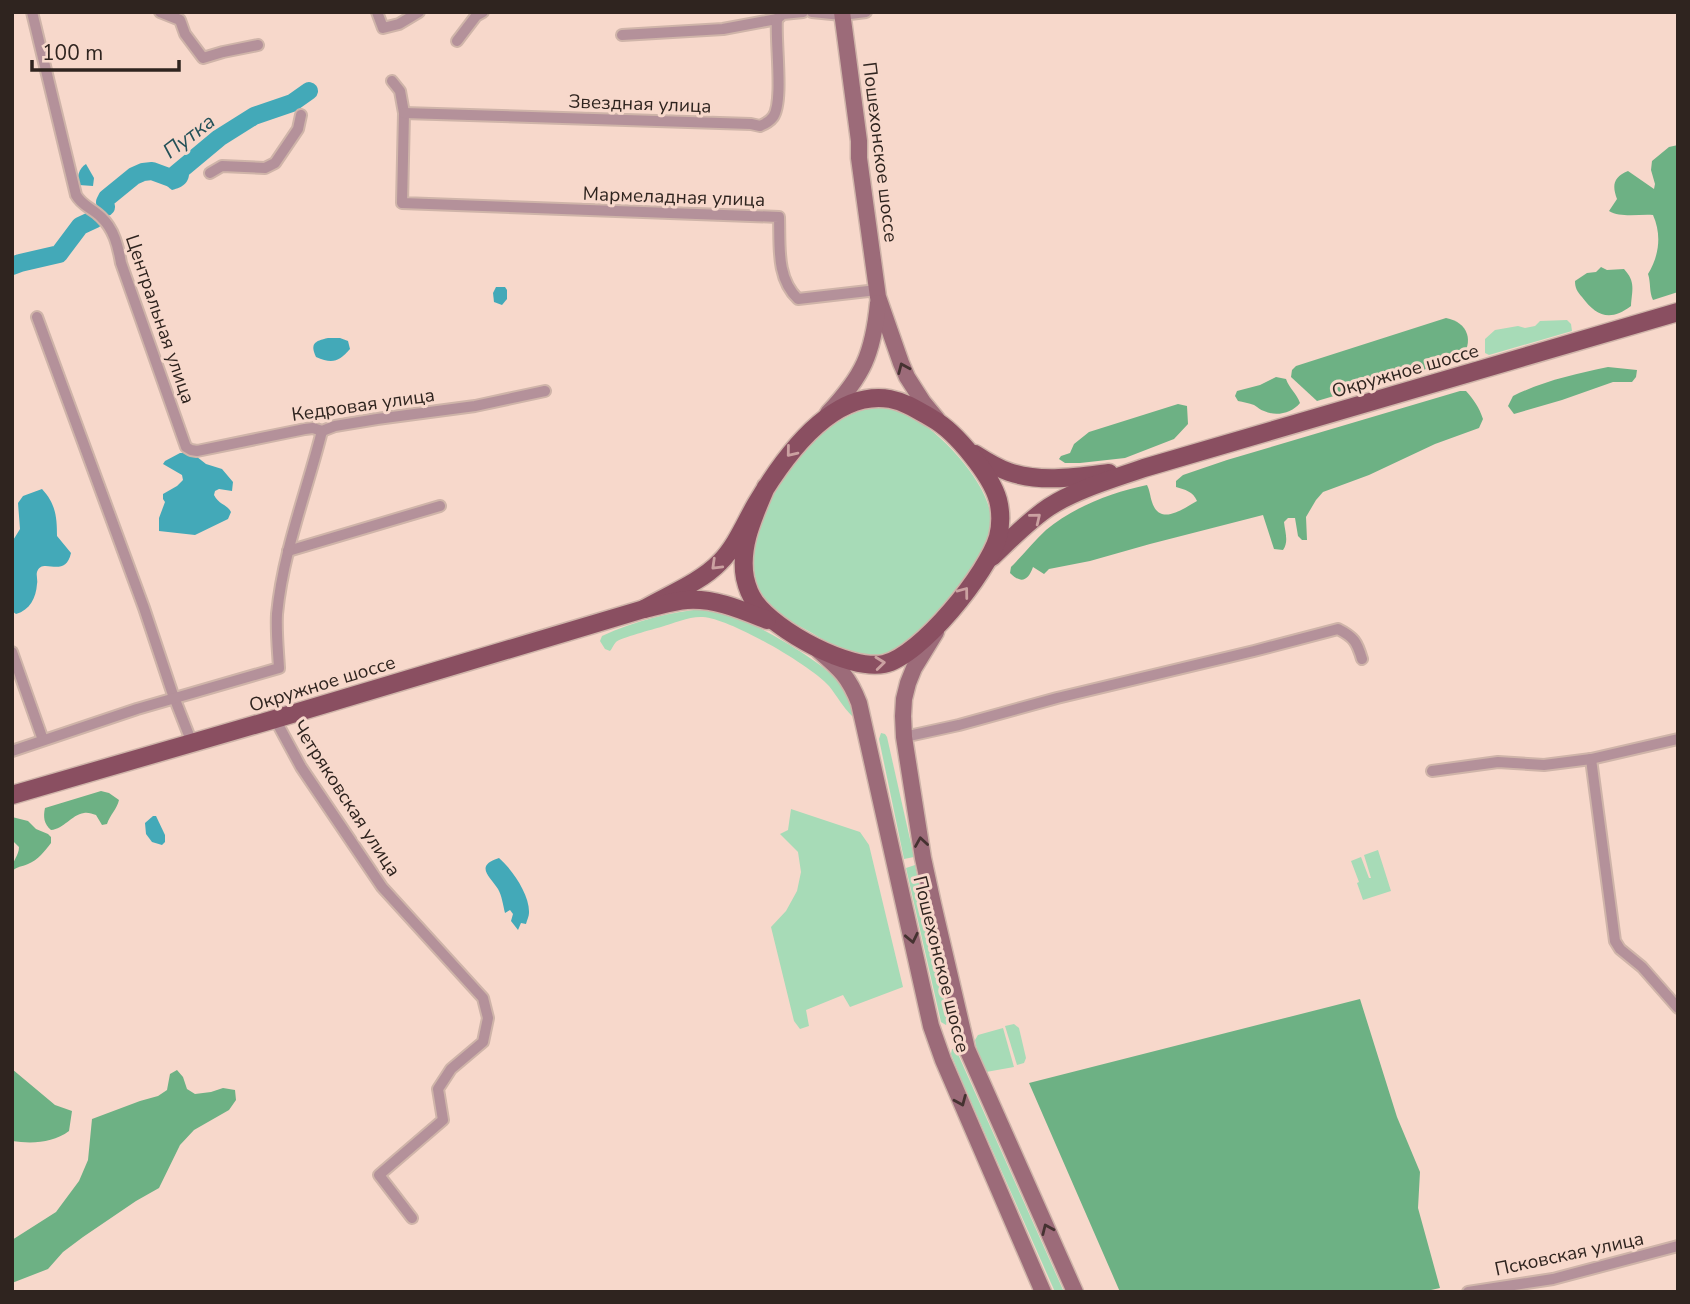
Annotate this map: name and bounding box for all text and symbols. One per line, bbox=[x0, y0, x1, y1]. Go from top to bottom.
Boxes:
scale bar bbox=[32, 28, 178, 72]
text: 100 m bbox=[42, 39, 103, 67]
street label: Пошехонское шоссе bbox=[856, 61, 904, 244]
street label: Звездная улица bbox=[568, 89, 712, 119]
water label: Путка bbox=[157, 107, 221, 165]
street label: Мармеладная улица bbox=[582, 181, 766, 213]
street label: Центральная улица bbox=[119, 231, 201, 407]
street label: Окружное шоссе bbox=[1329, 338, 1482, 404]
one-way arrow bbox=[897, 362, 911, 375]
street label: Кедровая улица bbox=[290, 382, 436, 428]
one-way arrow bbox=[787, 445, 800, 457]
one-way arrow bbox=[1028, 513, 1040, 526]
one-way arrow bbox=[712, 556, 725, 569]
one-way arrow bbox=[956, 587, 969, 600]
street label: Окружное шоссе bbox=[246, 649, 399, 719]
one-way arrow bbox=[875, 656, 886, 671]
street label: Четряковская улица bbox=[286, 715, 407, 882]
one-way arrow bbox=[914, 836, 929, 848]
street label: Пошехонское шоссе bbox=[906, 873, 976, 1055]
one-way arrow bbox=[904, 932, 918, 944]
one-way arrow bbox=[953, 1094, 967, 1107]
one-way arrow bbox=[1041, 1224, 1055, 1237]
street label: Псковская улица bbox=[1492, 1225, 1646, 1282]

